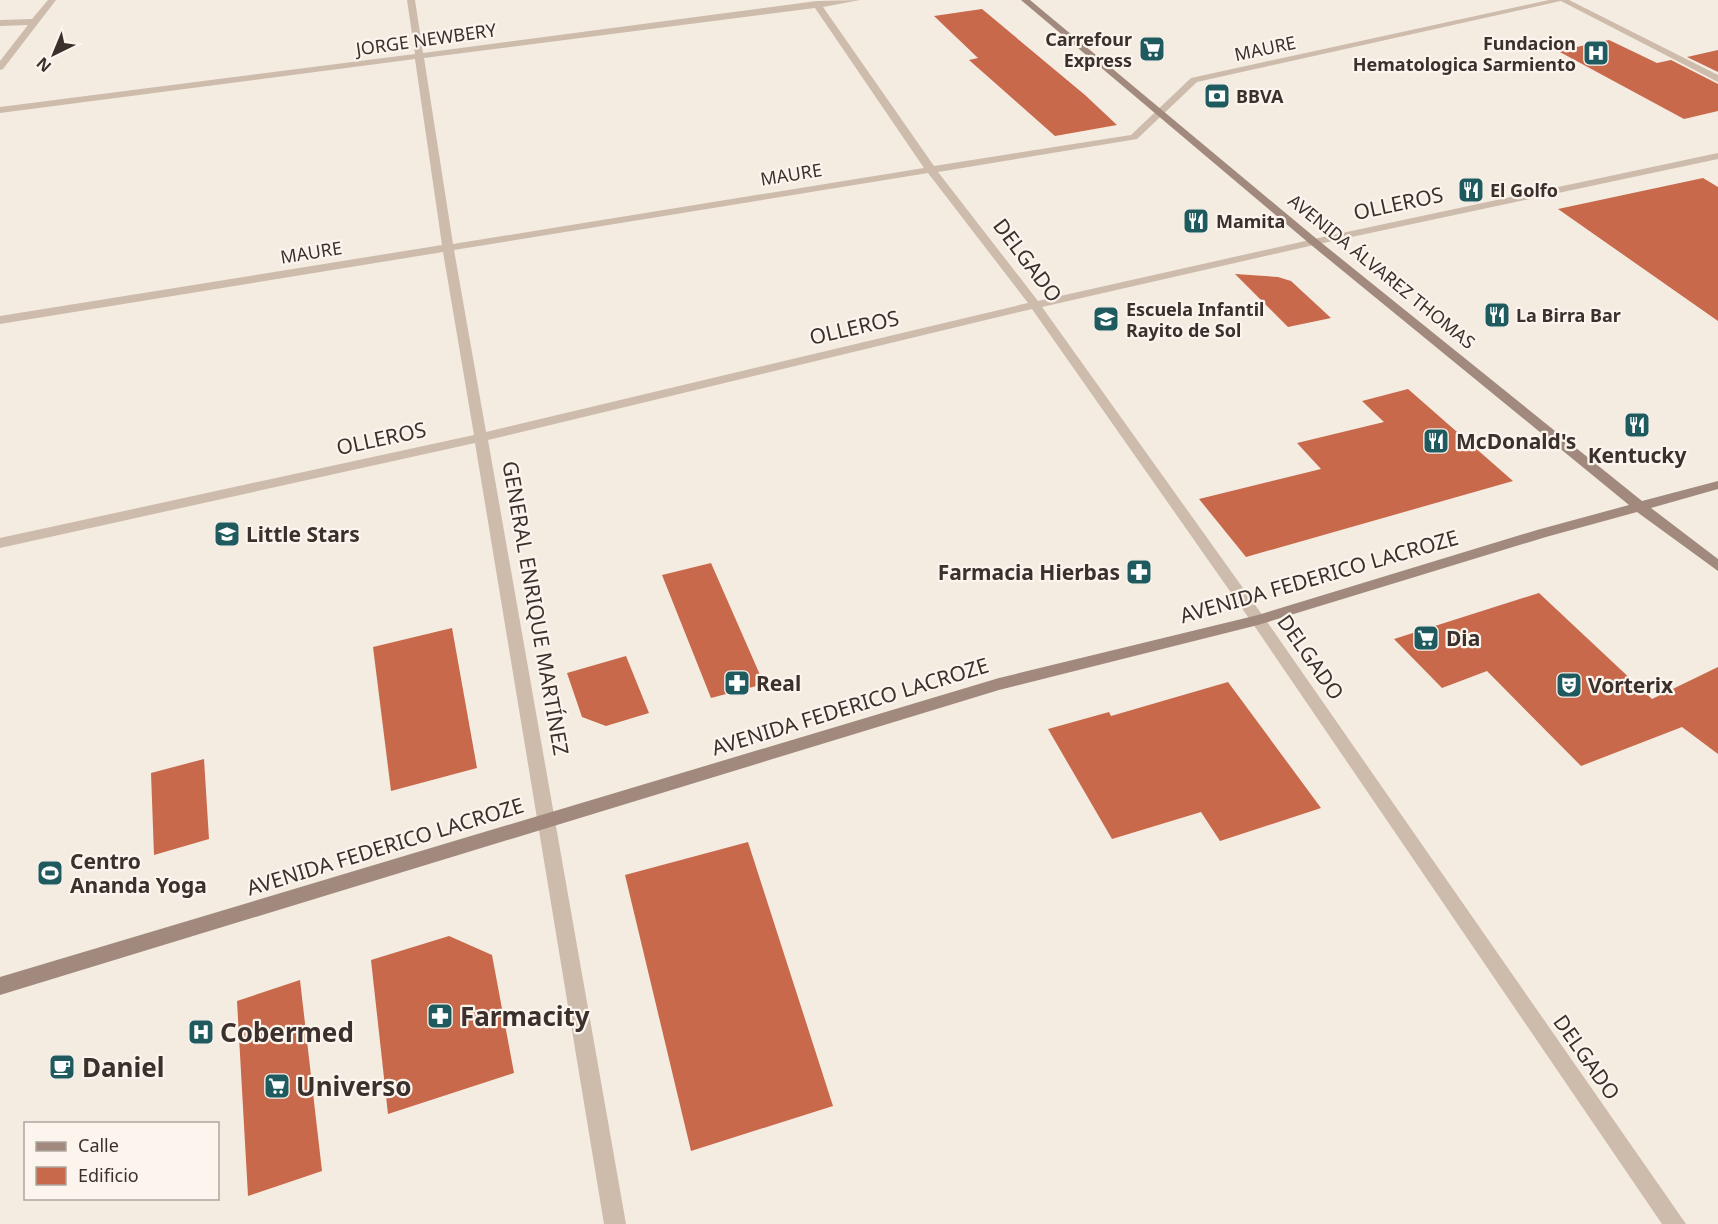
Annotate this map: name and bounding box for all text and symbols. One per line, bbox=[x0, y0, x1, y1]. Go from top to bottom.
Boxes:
street label: JORGE NEWBERY bbox=[352, 17, 499, 61]
north arrow bbox=[24, 24, 84, 84]
place label: Carrefour Express bbox=[1045, 27, 1132, 72]
street label: MAURE bbox=[1232, 30, 1298, 66]
place label: Fundacion Hematologica Sarmiento bbox=[1353, 31, 1576, 76]
supermarket icon: Carrefour Express bbox=[1137, 34, 1167, 64]
hospital icon: Fundacion Hematologica Sarmiento bbox=[1581, 38, 1611, 68]
text: N bbox=[32, 52, 56, 77]
bank icon: BBVA bbox=[1202, 81, 1232, 111]
place label: BBVA bbox=[1236, 84, 1284, 108]
street label: MAURE bbox=[758, 157, 824, 191]
restaurant icon: El Golfo bbox=[1456, 175, 1486, 205]
place label: El Golfo bbox=[1490, 178, 1558, 202]
street label: OLLEROS bbox=[1351, 180, 1445, 226]
street label: AVENIDA ÁLVAREZ THOMAS bbox=[1284, 188, 1480, 354]
restaurant icon: Mamita bbox=[1181, 206, 1211, 236]
place label: Mamita bbox=[1216, 209, 1285, 233]
street label: DELGADO bbox=[987, 212, 1069, 308]
street label: MAURE bbox=[278, 235, 344, 269]
place label: Escuela Infantil Rayito de Sol bbox=[1126, 297, 1264, 342]
restaurant icon: La Birra Bar bbox=[1482, 300, 1512, 330]
street label: OLLEROS bbox=[806, 303, 902, 351]
place label: La Birra Bar bbox=[1516, 303, 1621, 327]
school or university icon: Escuela Infantil Rayito de Sol bbox=[1091, 304, 1121, 334]
restaurant icon: Kentucky bbox=[1622, 410, 1652, 440]
street label: OLLEROS bbox=[334, 415, 428, 461]
restaurant icon: McDonald's bbox=[1421, 426, 1451, 456]
place label: McDonald's bbox=[1456, 427, 1576, 455]
place label: Kentucky bbox=[1588, 441, 1686, 469]
street label: GENERAL ENRIQUE MARTÍNEZ bbox=[496, 459, 576, 757]
school or university icon: Little Stars bbox=[212, 519, 242, 549]
place label: Little Stars bbox=[246, 520, 360, 548]
street label: AVENIDA FEDERICO LACROZE bbox=[1177, 523, 1461, 629]
pharmacy icon: Farmacia Hierbas bbox=[1124, 557, 1154, 587]
place label: Farmacia Hierbas bbox=[938, 558, 1120, 586]
street label: DELGADO bbox=[1271, 609, 1351, 705]
supermarket icon: Dia bbox=[1411, 623, 1441, 653]
place label: Dia bbox=[1446, 624, 1480, 652]
street label: AVENIDA FEDERICO LACROZE bbox=[708, 650, 992, 762]
pharmacy icon: Real bbox=[722, 668, 752, 698]
place label: Real bbox=[756, 669, 801, 697]
theatre icon: Vorterix bbox=[1554, 670, 1584, 700]
place label: Vorterix bbox=[1588, 671, 1674, 699]
street label: AVENIDA FEDERICO LACROZE bbox=[243, 790, 527, 902]
place label: Centro Ananda Yoga bbox=[70, 847, 207, 899]
sports icon: Centro Ananda Yoga bbox=[35, 858, 65, 888]
place label: Farmacity bbox=[460, 998, 590, 1034]
pharmacy icon: Farmacity bbox=[425, 1001, 455, 1031]
street label: DELGADO bbox=[1547, 1009, 1627, 1105]
place label: Cobermed bbox=[220, 1014, 354, 1050]
hospital icon: Cobermed bbox=[186, 1017, 216, 1047]
place label: Daniel bbox=[82, 1049, 165, 1085]
cafe icon: Daniel bbox=[47, 1052, 77, 1082]
place label: Universo bbox=[296, 1068, 412, 1104]
supermarket icon: Universo bbox=[262, 1071, 292, 1101]
legend bbox=[24, 1122, 219, 1200]
text: Calle bbox=[78, 1133, 119, 1157]
text: Edificio bbox=[78, 1163, 139, 1187]

